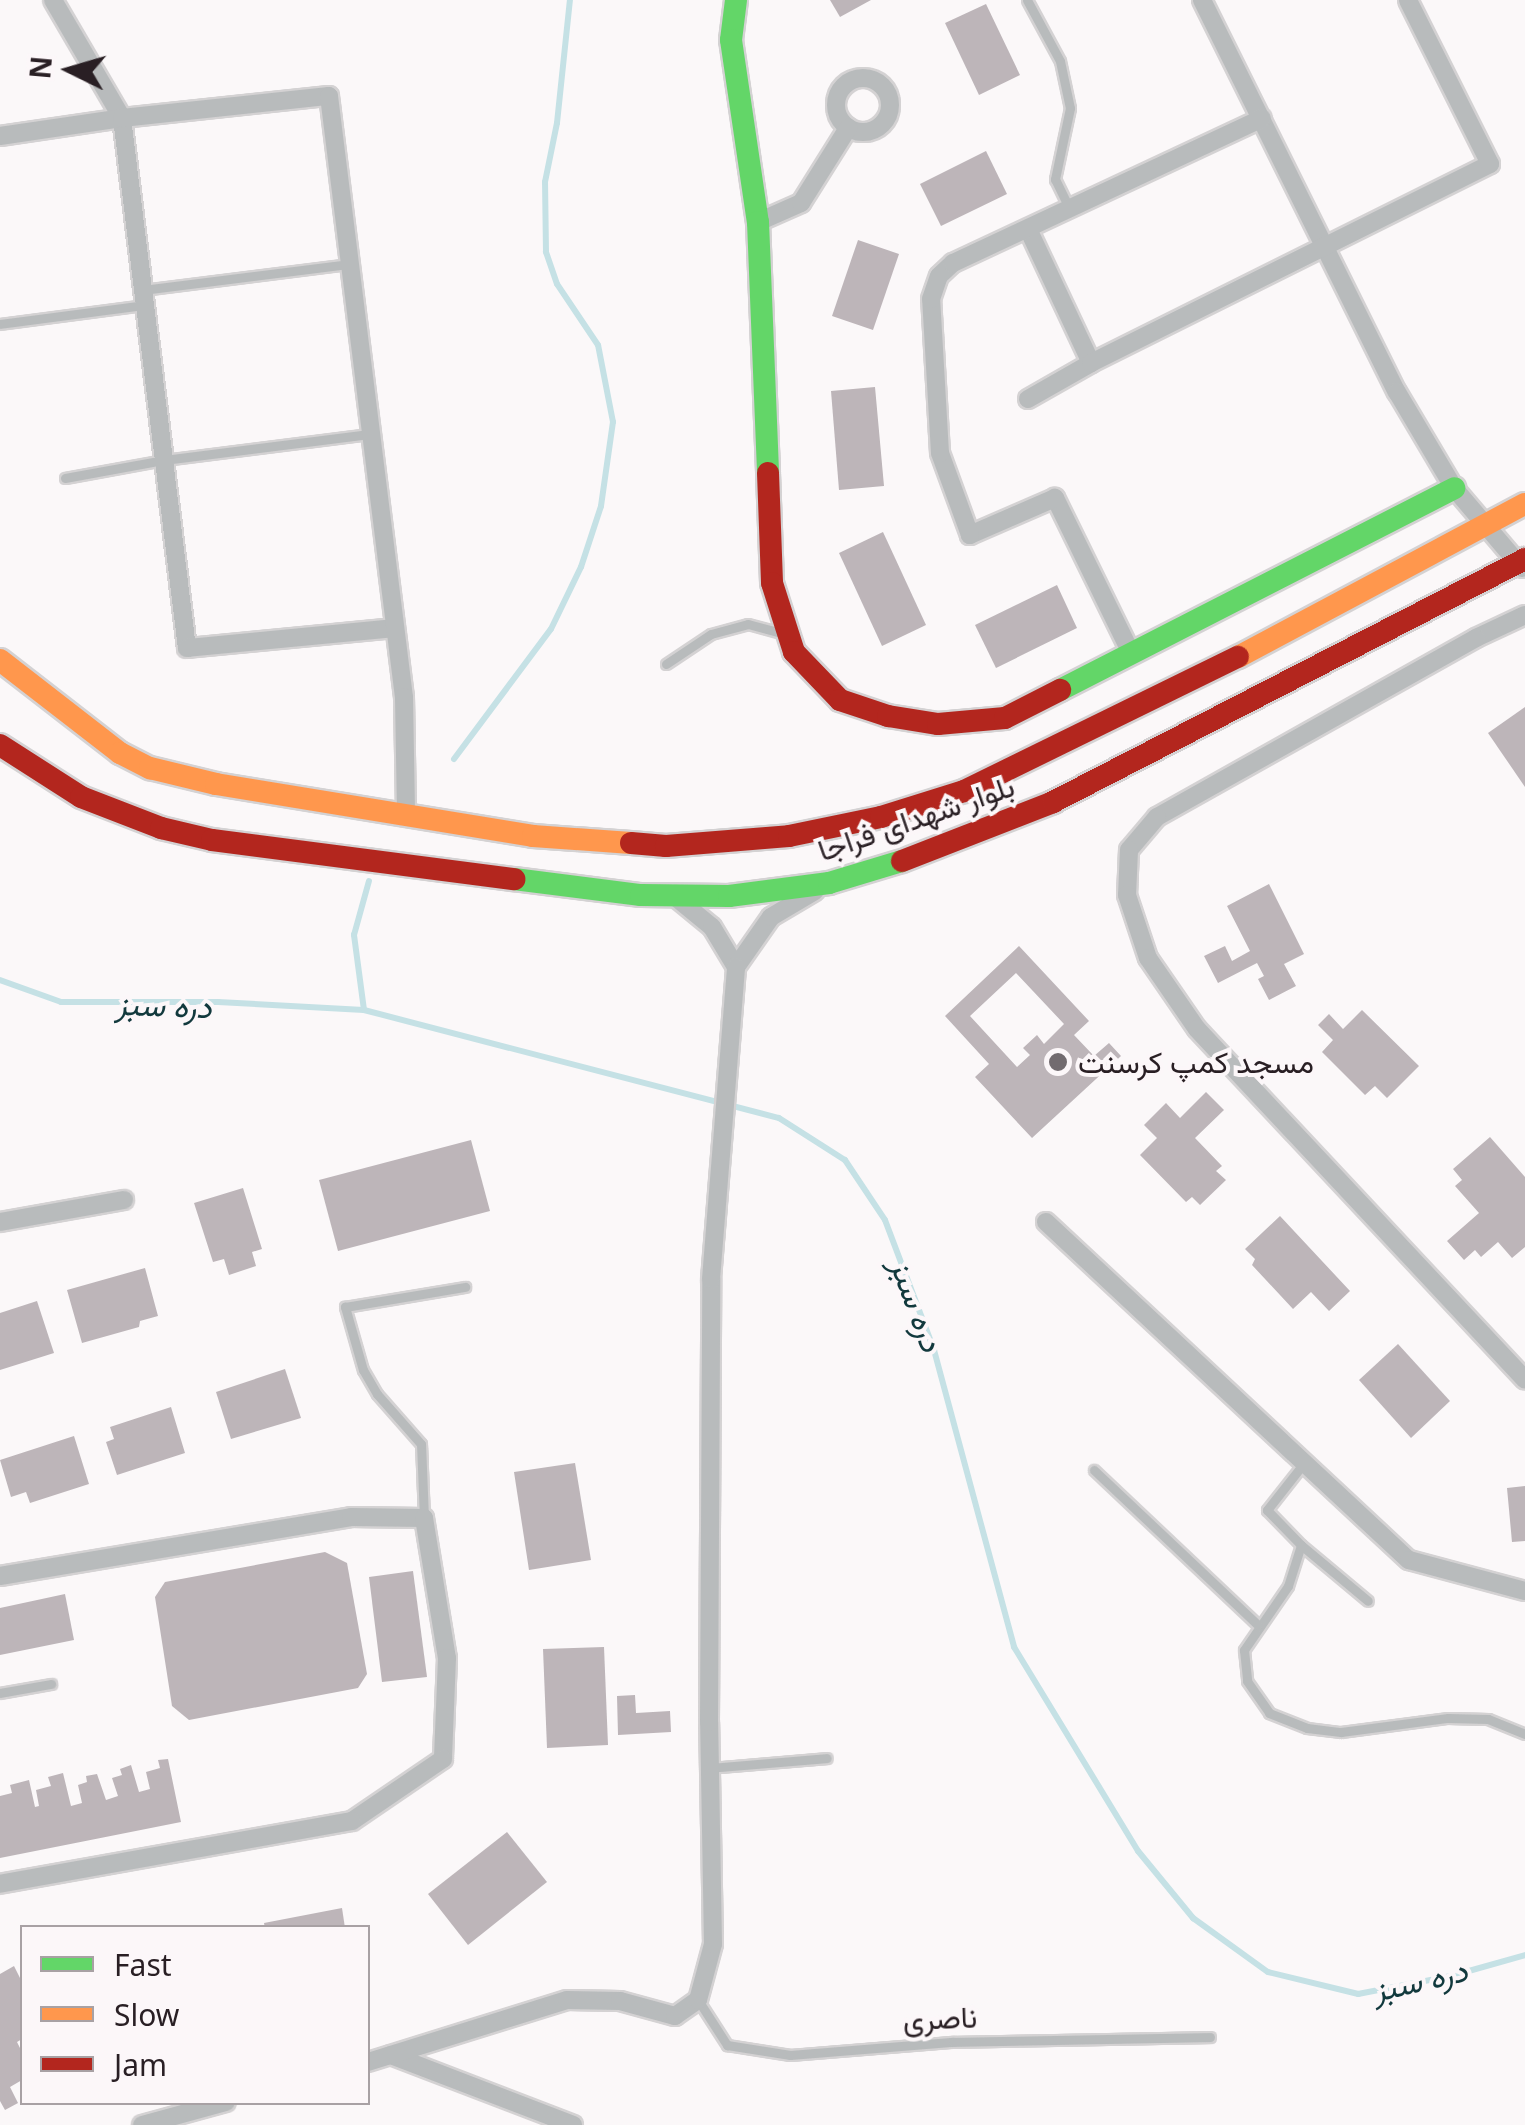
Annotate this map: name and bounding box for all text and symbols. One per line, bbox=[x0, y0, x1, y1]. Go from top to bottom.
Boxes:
north arrow bbox=[20, 20, 120, 120]
text: N bbox=[20, 54, 60, 80]
street label: بلوار شهدای فراجا bbox=[813, 768, 1019, 868]
water label: دره سبز bbox=[116, 984, 212, 1026]
place label: مسجد کمپ کرسنت bbox=[1078, 1044, 1314, 1080]
marker: مسجد کمپ کرسنت bbox=[1047, 1051, 1069, 1073]
water label: دره سبز bbox=[883, 1253, 951, 1357]
legend bbox=[20, 1925, 370, 2105]
text: Fast bbox=[114, 1944, 172, 1985]
water label: دره سبز bbox=[1369, 1951, 1471, 2009]
text: Slow bbox=[114, 1994, 179, 2035]
street label: ناصری bbox=[902, 1999, 978, 2037]
text: Jam bbox=[114, 2044, 167, 2085]

